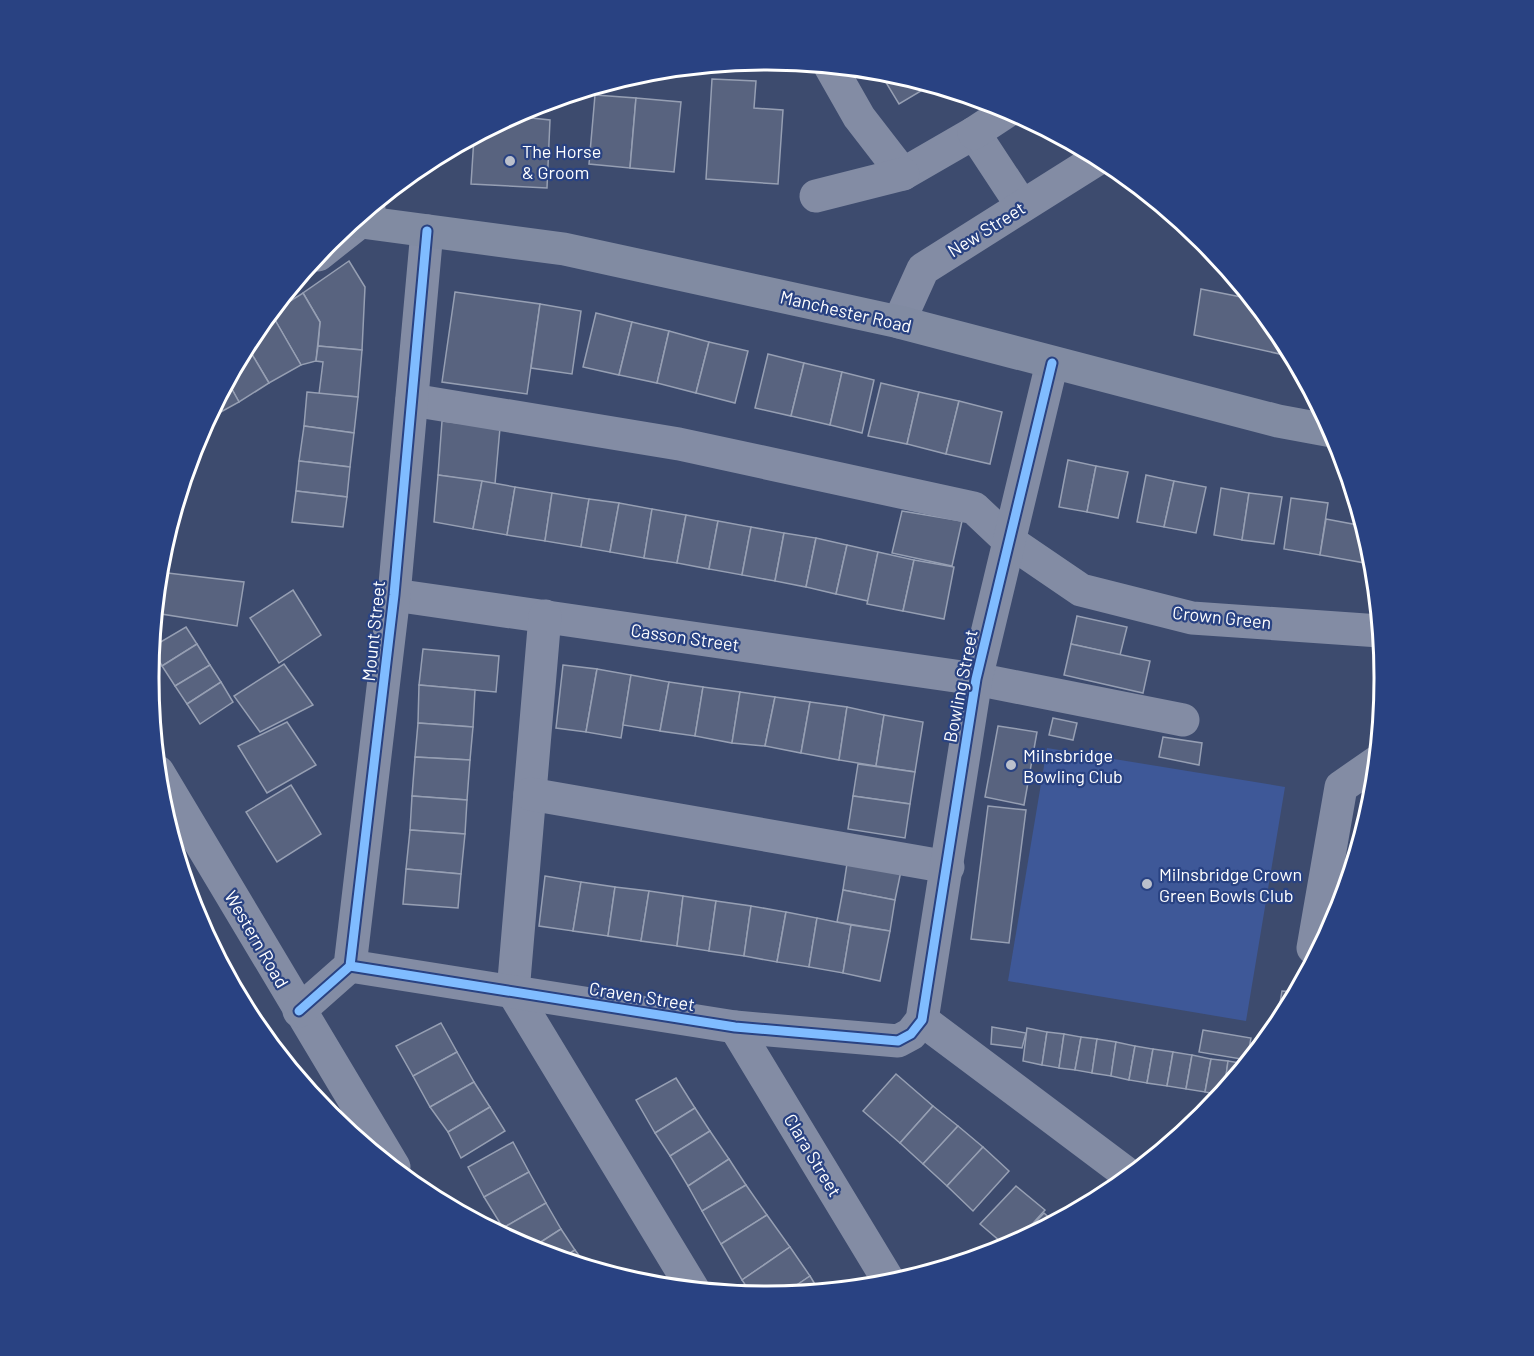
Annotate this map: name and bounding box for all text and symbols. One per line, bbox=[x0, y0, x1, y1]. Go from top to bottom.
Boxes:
place label: The Horse & Groom bbox=[522, 140, 601, 183]
marker: The Horse & Groom bbox=[503, 154, 517, 168]
street label: New Street bbox=[943, 197, 1029, 261]
street label: Manchester Road bbox=[778, 285, 914, 337]
street label: Mount Street bbox=[357, 579, 389, 683]
street label: Crown Green bbox=[1171, 601, 1273, 633]
street label: Casson Street bbox=[629, 619, 741, 655]
street label: Bowling Street bbox=[938, 628, 982, 744]
place label: Milnsbridge Bowling Club bbox=[1023, 744, 1123, 787]
marker: Milnsbridge Bowling Club bbox=[1004, 758, 1018, 772]
place label: Milnsbridge Crown Green Bowls Club bbox=[1159, 863, 1302, 906]
marker: Milnsbridge Crown Green Bowls Club bbox=[1140, 877, 1154, 891]
street label: Western Road bbox=[220, 887, 294, 991]
street label: Craven Street bbox=[588, 977, 696, 1015]
street label: Clara Street bbox=[780, 1110, 846, 1200]

